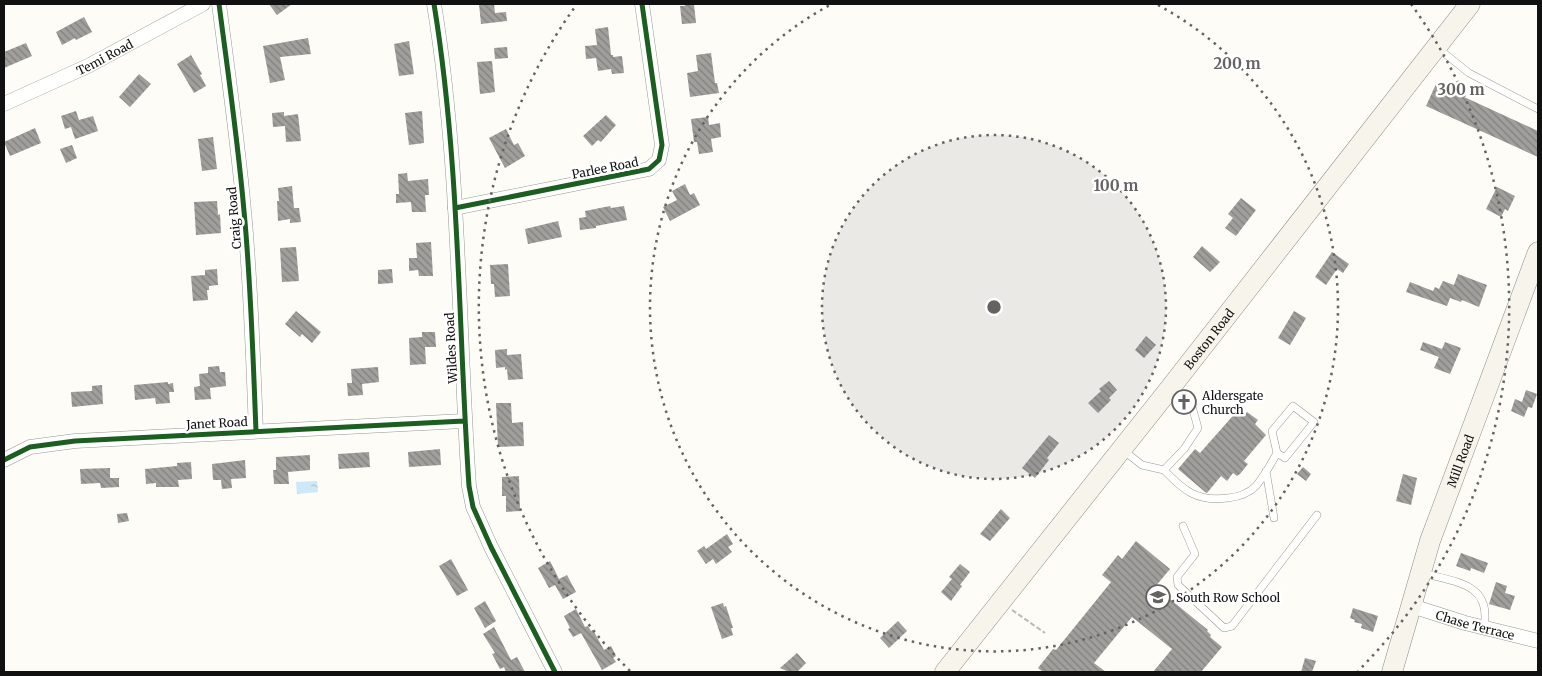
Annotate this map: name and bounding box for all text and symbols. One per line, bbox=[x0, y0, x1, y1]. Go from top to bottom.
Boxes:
street label: Temi Road bbox=[74, 36, 135, 78]
text: 200 m bbox=[1213, 54, 1261, 73]
text: 300 m bbox=[1437, 80, 1485, 99]
street label: Parlee Road bbox=[570, 154, 640, 182]
text: 100 m bbox=[1094, 176, 1138, 195]
street label: Craig Road bbox=[224, 186, 244, 250]
centre of rings bbox=[985, 298, 1003, 316]
street label: Boston Road bbox=[1180, 305, 1237, 372]
street label: Wildes Road bbox=[442, 312, 460, 385]
place label: Aldersgate Church bbox=[1201, 388, 1263, 417]
church icon: Aldersgate Church bbox=[1171, 389, 1197, 415]
street label: Janet Road bbox=[185, 414, 248, 432]
street label: Mill Road bbox=[1443, 432, 1477, 489]
school or university icon: South Row School bbox=[1145, 584, 1171, 610]
place label: South Row School bbox=[1176, 590, 1281, 605]
street label: Chase Terrace bbox=[1434, 607, 1516, 642]

